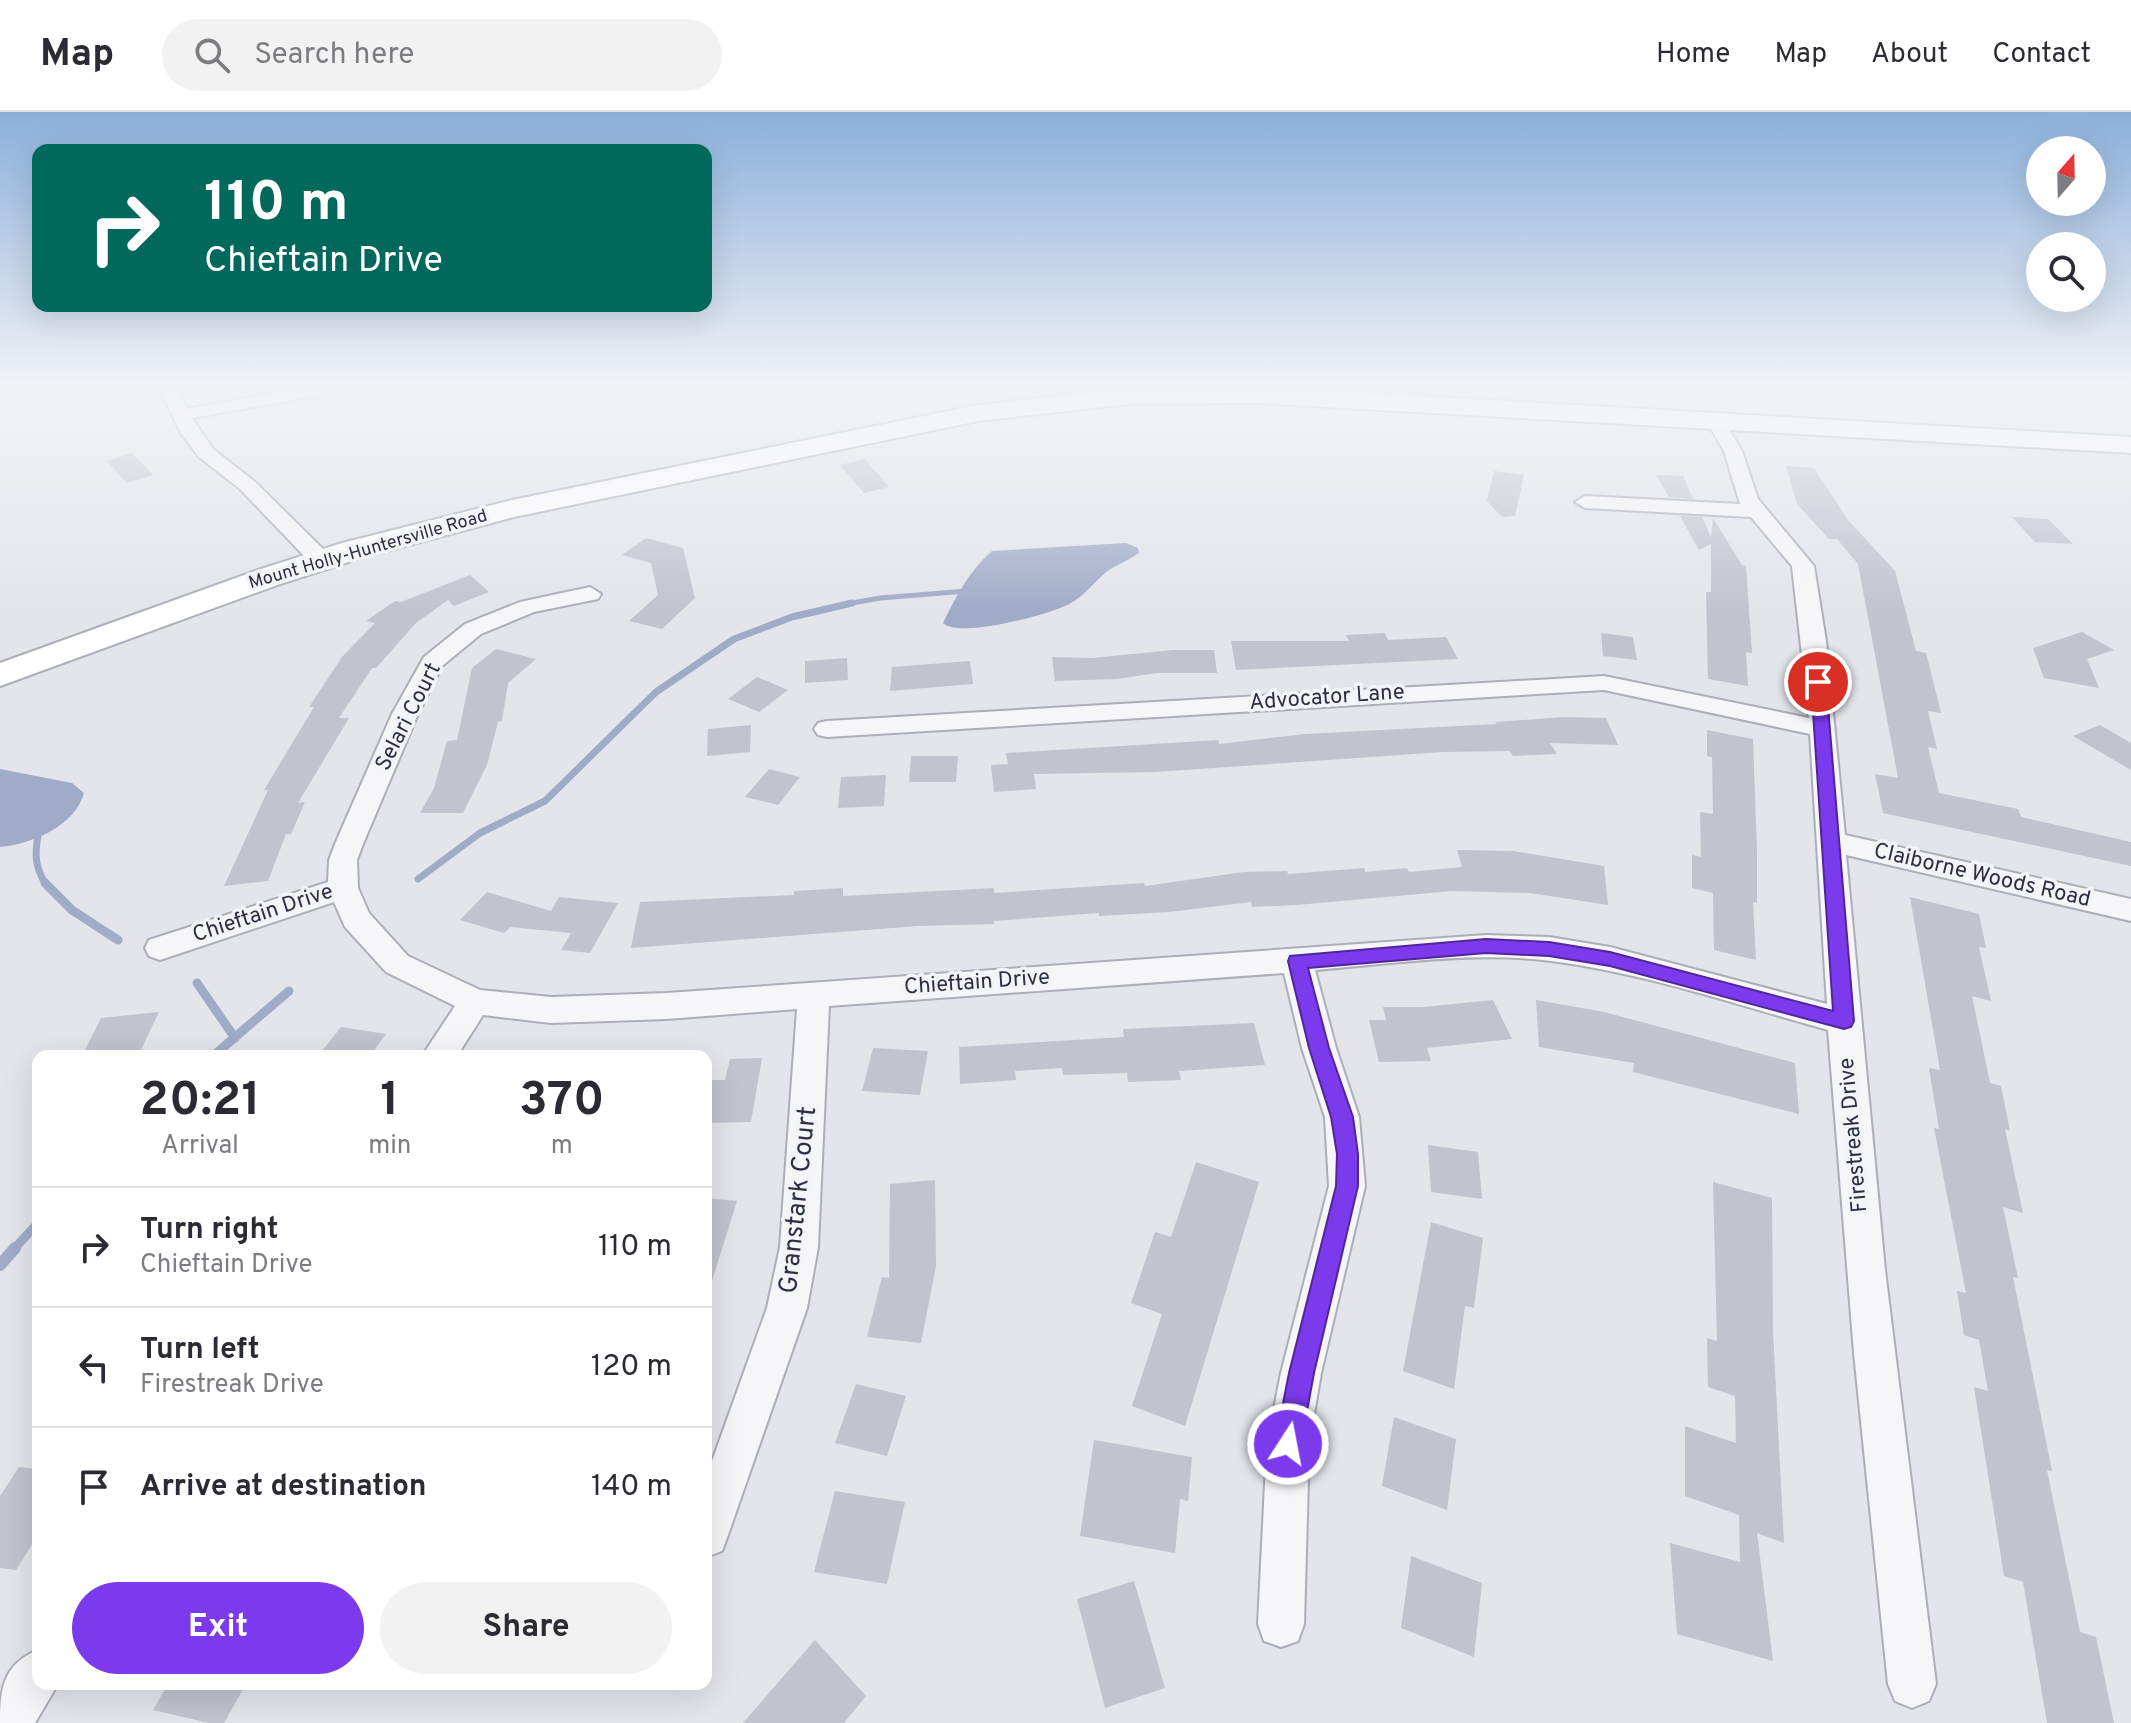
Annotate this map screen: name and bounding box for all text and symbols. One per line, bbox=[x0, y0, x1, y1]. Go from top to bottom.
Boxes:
search box bbox=[162, 19, 722, 91]
text: Map bbox=[40, 31, 114, 80]
icon: search bbox=[190, 33, 234, 77]
text: Search here bbox=[254, 37, 414, 74]
text: Home bbox=[1656, 37, 1730, 73]
text: Map bbox=[1774, 37, 1827, 73]
text: About bbox=[1871, 37, 1948, 73]
text: Contact bbox=[1992, 37, 2091, 73]
north arrow bbox=[2026, 136, 2106, 216]
map controls bbox=[2026, 136, 2106, 312]
text: 110 m bbox=[204, 170, 349, 240]
icon: right bbox=[72, 176, 176, 280]
button: search bbox=[2026, 232, 2106, 312]
text: Chieftain Drive bbox=[204, 239, 443, 285]
street label: Mount Holly-Huntersville Road bbox=[246, 505, 490, 595]
pin bbox=[1784, 648, 1852, 716]
street label: Selari Court bbox=[370, 658, 448, 776]
icon: arrive bbox=[1796, 660, 1840, 704]
street label: Advocator Lane bbox=[1248, 679, 1406, 717]
street label: Claiborne Woods Road bbox=[1871, 838, 2093, 914]
street label: Chieftain Drive bbox=[189, 879, 337, 949]
street label: Chieftain Drive bbox=[903, 964, 1051, 1002]
street label: Firestreak Drive bbox=[1834, 1056, 1874, 1214]
text: 20:21 bbox=[140, 1072, 261, 1132]
text: 1 bbox=[380, 1072, 399, 1132]
text: 370 bbox=[519, 1072, 604, 1132]
street label: Granstark Court bbox=[773, 1105, 825, 1295]
text: Arrival bbox=[161, 1130, 239, 1163]
text: min bbox=[368, 1130, 412, 1163]
text: m bbox=[551, 1130, 573, 1163]
text: Turn right bbox=[140, 1212, 278, 1249]
icon: right bbox=[72, 1225, 116, 1269]
text: 110 m bbox=[598, 1229, 672, 1266]
text: Chieftain Drive bbox=[140, 1249, 313, 1282]
text: Turn left bbox=[140, 1332, 260, 1369]
icon: left bbox=[72, 1345, 116, 1389]
text: 120 m bbox=[591, 1349, 672, 1386]
text: Firestreak Drive bbox=[140, 1369, 324, 1402]
position arrow bbox=[1246, 1402, 1330, 1486]
icon: arrive bbox=[72, 1465, 116, 1509]
text: Arrive at destination bbox=[140, 1469, 426, 1506]
text: 140 m bbox=[591, 1469, 672, 1506]
button: Exit bbox=[72, 1582, 364, 1674]
button: Share bbox=[380, 1582, 672, 1674]

